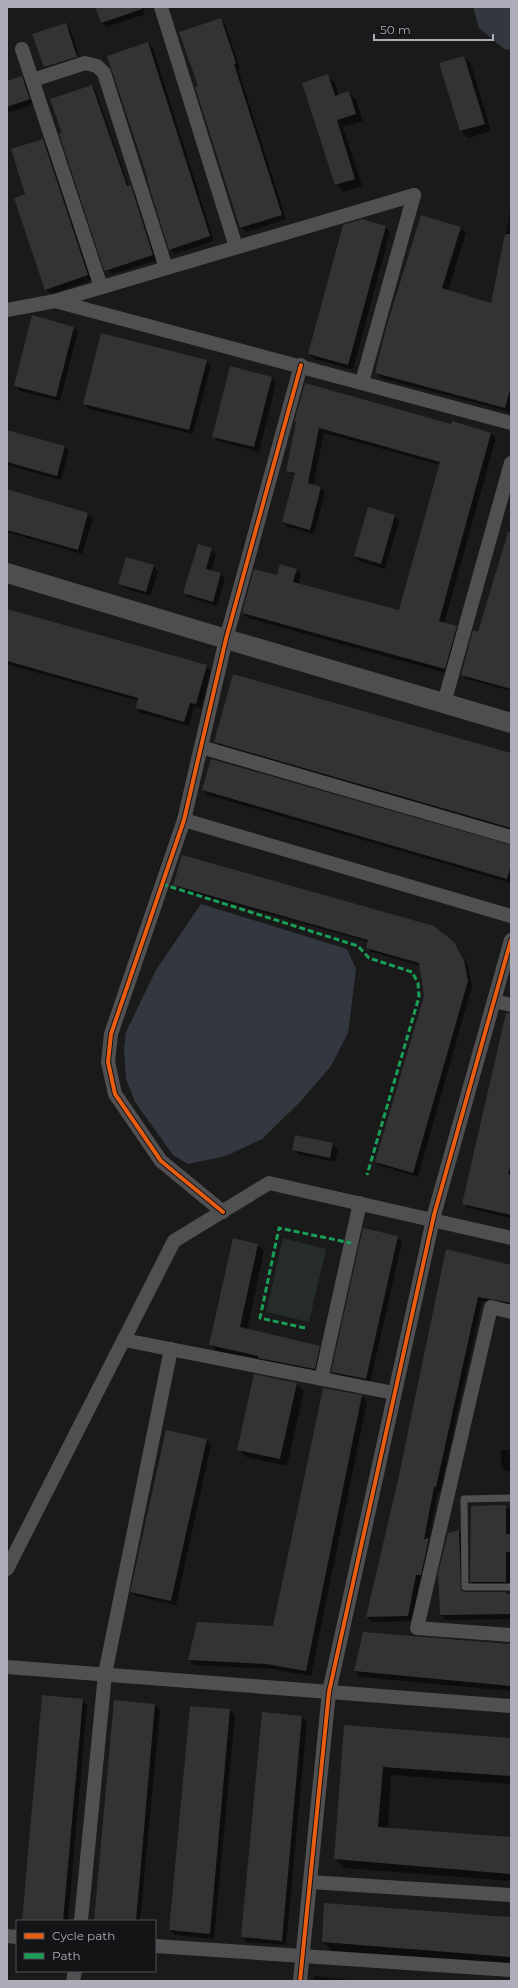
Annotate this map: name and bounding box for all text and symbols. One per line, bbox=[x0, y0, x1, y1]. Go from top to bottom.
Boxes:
scale bar bbox=[374, 16, 493, 42]
text: 50 m bbox=[380, 22, 411, 37]
legend bbox=[16, 1920, 156, 1972]
text: Cycle path bbox=[52, 1928, 115, 1943]
text: Path bbox=[52, 1948, 81, 1963]

